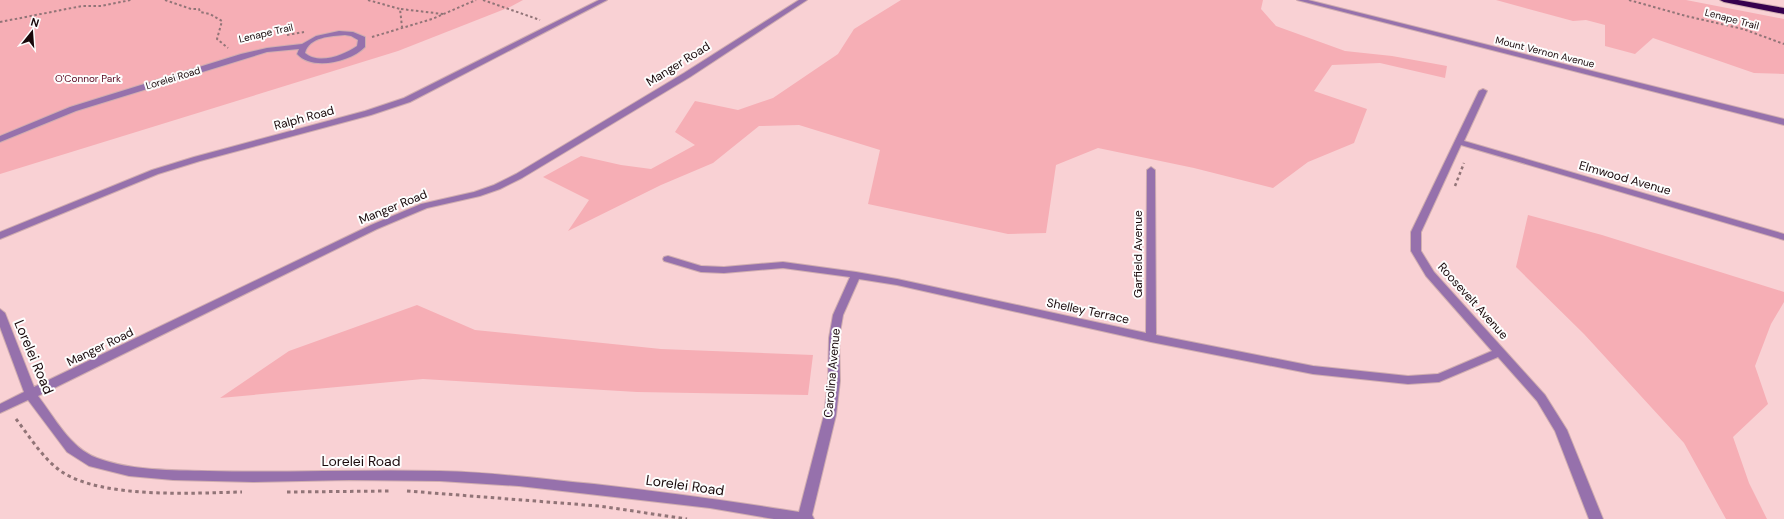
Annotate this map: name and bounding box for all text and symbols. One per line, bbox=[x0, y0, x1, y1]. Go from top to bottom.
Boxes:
street label: Lenape Trail bbox=[1704, 6, 1760, 32]
north arrow bbox=[12, 12, 52, 52]
text: N bbox=[29, 15, 41, 30]
street label: Lenape Trail bbox=[238, 20, 294, 46]
street label: Mount Vernon Avenue bbox=[1494, 33, 1596, 71]
street label: Manger Road bbox=[643, 38, 713, 90]
street label: Lorelei Road bbox=[144, 64, 202, 92]
park label: O'Connor Park bbox=[55, 72, 121, 85]
street label: Ralph Road bbox=[272, 102, 336, 134]
street label: Elmwood Avenue bbox=[1577, 157, 1673, 199]
street label: Manger Road bbox=[356, 186, 430, 228]
street label: Garfield Avenue bbox=[1130, 210, 1146, 298]
street label: Roosevelt Avenue bbox=[1434, 259, 1512, 343]
street label: Shelley Terrace bbox=[1045, 294, 1131, 328]
street label: Lorelei Road bbox=[10, 317, 58, 397]
street label: Manger Road bbox=[64, 324, 136, 370]
street label: Carolina Avenue bbox=[820, 328, 844, 418]
street label: Lorelei Road bbox=[321, 452, 401, 470]
street label: Lorelei Road bbox=[645, 471, 725, 499]

